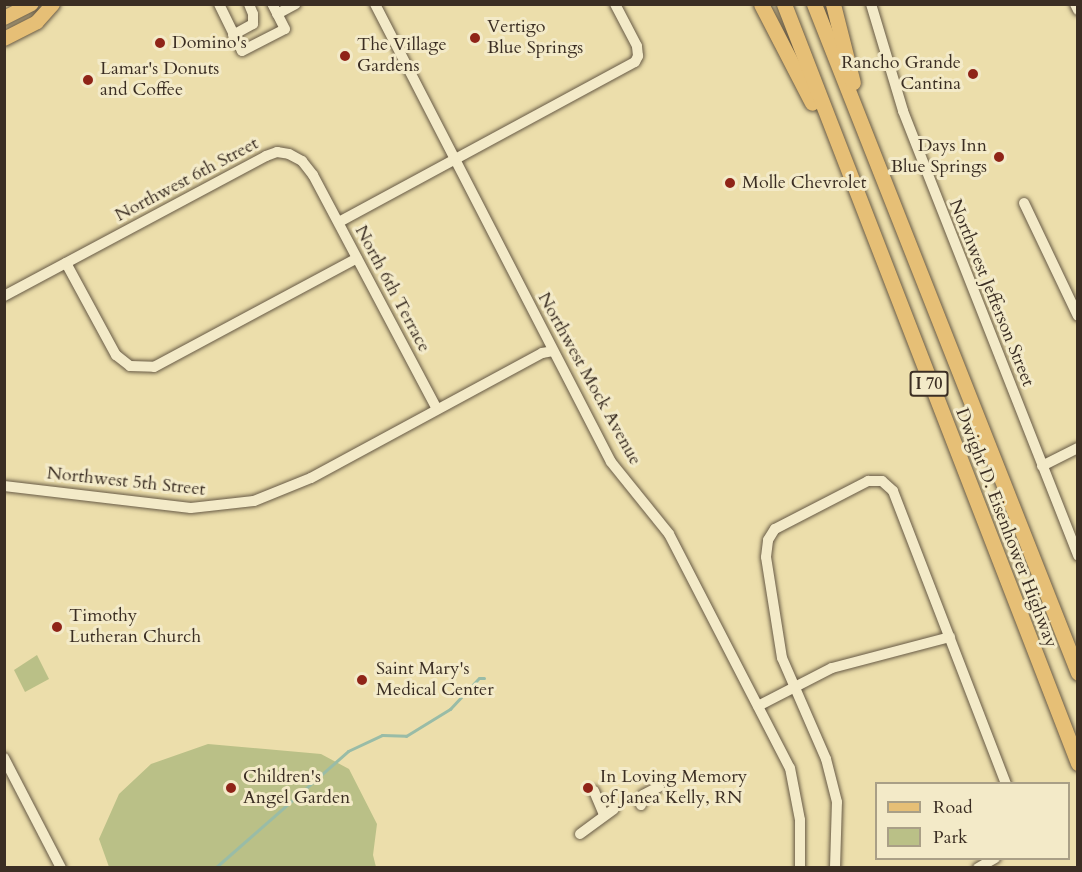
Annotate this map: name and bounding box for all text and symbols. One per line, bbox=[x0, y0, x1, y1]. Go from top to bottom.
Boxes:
place label: Vertigo Blue Springs bbox=[487, 17, 583, 60]
marker: Vertigo Blue Springs bbox=[468, 31, 482, 45]
place label: Domino's bbox=[172, 32, 247, 54]
place label: The Village Gardens bbox=[357, 35, 447, 78]
marker: Domino's bbox=[153, 36, 167, 50]
marker: The Village Gardens bbox=[338, 49, 352, 63]
place label: Rancho Grande Cantina bbox=[841, 53, 961, 96]
place label: Lamar's Donuts and Coffee bbox=[100, 59, 219, 101]
marker: Rancho Grande Cantina bbox=[966, 67, 980, 81]
marker: Lamar's Donuts and Coffee bbox=[81, 73, 95, 87]
street label: Northwest 6th Street bbox=[112, 133, 262, 227]
place label: Days Inn Blue Springs bbox=[891, 136, 987, 178]
marker: Days Inn Blue Springs bbox=[992, 150, 1006, 164]
place label: Molle Chevrolet bbox=[742, 172, 867, 194]
marker: Molle Chevrolet bbox=[723, 176, 737, 190]
street label: Northwest Jefferson Street bbox=[943, 196, 1039, 390]
street label: North 6th Terrace bbox=[350, 222, 434, 356]
street label: Northwest Mock Avenue bbox=[533, 289, 645, 469]
road number: I 70 bbox=[910, 371, 948, 397]
street label: Dwight D. Eisenhower Highway bbox=[950, 405, 1062, 651]
street label: Northwest 5th Street bbox=[46, 463, 206, 501]
place label: Timothy Lutheran Church bbox=[69, 606, 201, 648]
marker: Timothy Lutheran Church bbox=[50, 620, 64, 634]
place label: Saint Mary's Medical Center bbox=[376, 659, 494, 702]
marker: Saint Mary's Medical Center bbox=[353, 671, 371, 689]
place label: Children's Angel Garden bbox=[243, 767, 350, 810]
place label: In Loving Memory of Janea Kelly, RN bbox=[600, 767, 747, 810]
marker: Children's Angel Garden bbox=[224, 781, 238, 795]
marker: In Loving Memory of Janea Kelly, RN bbox=[581, 781, 595, 795]
legend bbox=[875, 782, 1070, 860]
text: Road bbox=[933, 795, 973, 820]
text: Park bbox=[933, 825, 968, 850]

